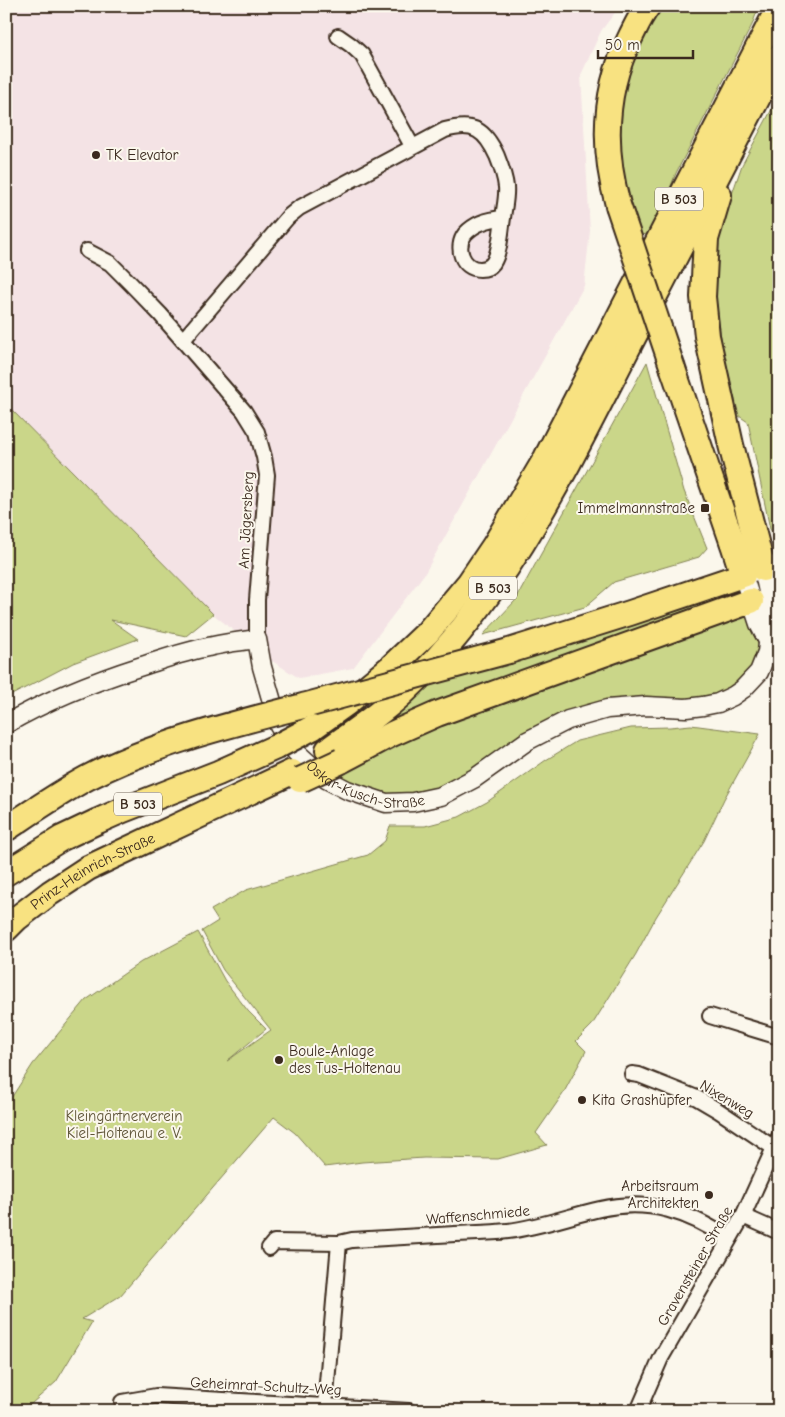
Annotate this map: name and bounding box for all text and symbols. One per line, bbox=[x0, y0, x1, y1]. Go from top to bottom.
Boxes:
scale bar bbox=[598, 28, 692, 60]
text: 50 m bbox=[605, 36, 640, 54]
place label: TK Elevator bbox=[106, 146, 179, 164]
marker: TK Elevator bbox=[90, 149, 102, 161]
road number: B 503 bbox=[655, 188, 703, 210]
street label: Am Jägersberg bbox=[234, 471, 258, 569]
place label: Immelmannstraße bbox=[577, 499, 695, 517]
marker: Immelmannstraße bbox=[699, 502, 711, 514]
road number: B 503 bbox=[469, 576, 517, 600]
street label: Oskar-Kusch-Straße bbox=[303, 757, 427, 812]
road number: B 503 bbox=[114, 792, 162, 816]
street label: Prinz-Heinrich-Straße bbox=[27, 829, 158, 914]
place label: Boule-Anlage des Tus-Holtenau bbox=[289, 1042, 401, 1077]
marker: Boule-Anlage des Tus-Holtenau bbox=[273, 1054, 285, 1066]
street label: Nixenweg bbox=[697, 1076, 757, 1122]
place label: Kita Grashüpfer bbox=[592, 1091, 692, 1109]
marker: Kita Grashüpfer bbox=[576, 1094, 588, 1106]
park label: Kleingärtnerverein Kiel-Holtenau e. V. bbox=[66, 1107, 182, 1142]
place label: Arbeitsraum Architekten bbox=[621, 1177, 699, 1212]
marker: Arbeitsraum Architekten bbox=[703, 1189, 715, 1201]
street label: Waffenschmiede bbox=[425, 1201, 531, 1228]
street label: Gravensteiner Straße bbox=[653, 1203, 737, 1329]
street label: Geheimrat-Schultz-Weg bbox=[190, 1373, 342, 1399]

